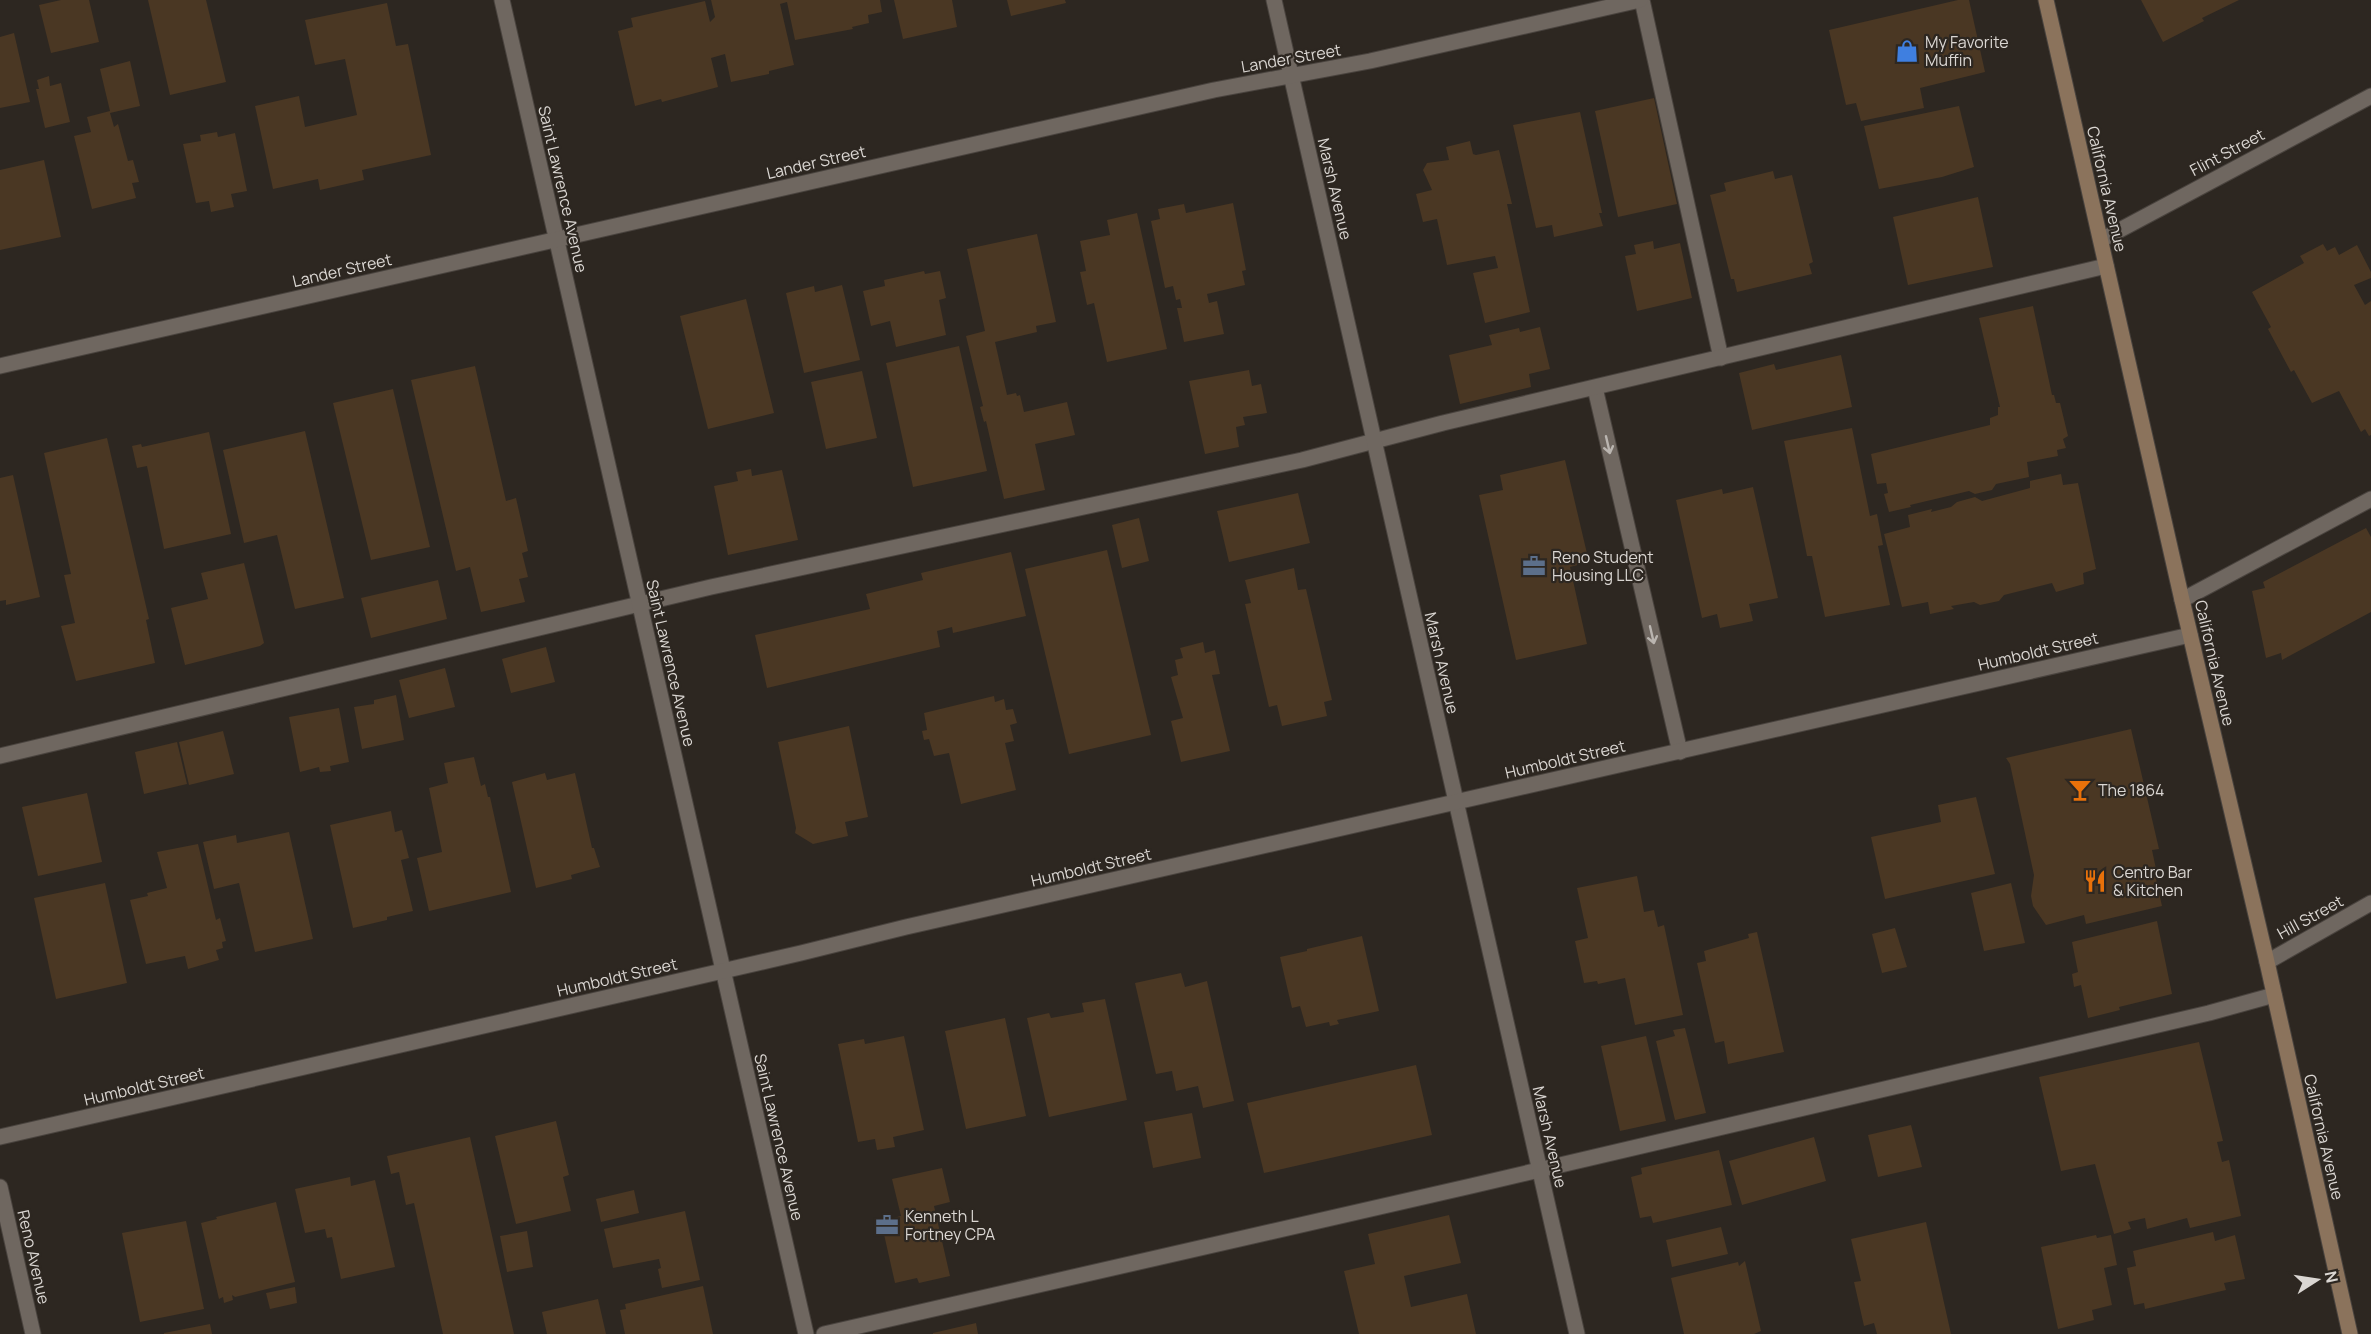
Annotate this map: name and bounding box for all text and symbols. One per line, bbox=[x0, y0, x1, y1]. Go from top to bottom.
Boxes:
place label: My Favorite Muffin bbox=[1925, 31, 2009, 71]
street label: Lander Street bbox=[1239, 38, 1343, 78]
shop icon: My Favorite Muffin bbox=[1894, 38, 1920, 64]
street label: Saint Lawrence Avenue bbox=[533, 103, 593, 275]
street label: Flint Street bbox=[2186, 123, 2268, 181]
street label: California Avenue bbox=[2082, 124, 2132, 254]
street label: Marsh Avenue bbox=[1313, 136, 1357, 242]
street label: Lander Street bbox=[764, 140, 868, 184]
street label: Lander Street bbox=[290, 248, 394, 292]
one-way arrow bbox=[1603, 435, 1615, 454]
place label: Reno Student Housing LLC bbox=[1552, 546, 1654, 586]
office icon: Reno Student Housing LLC bbox=[1521, 553, 1547, 579]
street label: Saint Lawrence Avenue bbox=[641, 577, 701, 749]
street label: California Avenue bbox=[2190, 598, 2240, 728]
street label: Marsh Avenue bbox=[1420, 610, 1464, 716]
one-way arrow bbox=[1647, 624, 1658, 644]
street label: Humboldt Street bbox=[1976, 626, 2100, 676]
street label: Humboldt Street bbox=[1503, 734, 1627, 784]
bar icon: The 1864 bbox=[2067, 777, 2093, 803]
place label: The 1864 bbox=[2098, 779, 2165, 801]
street label: Humboldt Street bbox=[1029, 842, 1153, 892]
place label: Centro Bar & Kitchen bbox=[2113, 861, 2192, 901]
restaurant icon: Centro Bar & Kitchen bbox=[2082, 868, 2108, 894]
street label: Hill Street bbox=[2273, 890, 2347, 944]
street label: Humboldt Street bbox=[555, 952, 679, 1002]
street label: Saint Lawrence Avenue bbox=[749, 1051, 809, 1223]
street label: Humboldt Street bbox=[82, 1061, 206, 1111]
street label: California Avenue bbox=[2299, 1072, 2349, 1202]
street label: Marsh Avenue bbox=[1528, 1084, 1572, 1190]
place label: Kenneth L Fortney CPA bbox=[905, 1205, 995, 1245]
street label: Reno Avenue bbox=[12, 1208, 56, 1306]
office icon: Kenneth L Fortney CPA bbox=[874, 1212, 900, 1238]
north arrow bbox=[2287, 1250, 2347, 1310]
text: N bbox=[2320, 1269, 2344, 1285]

